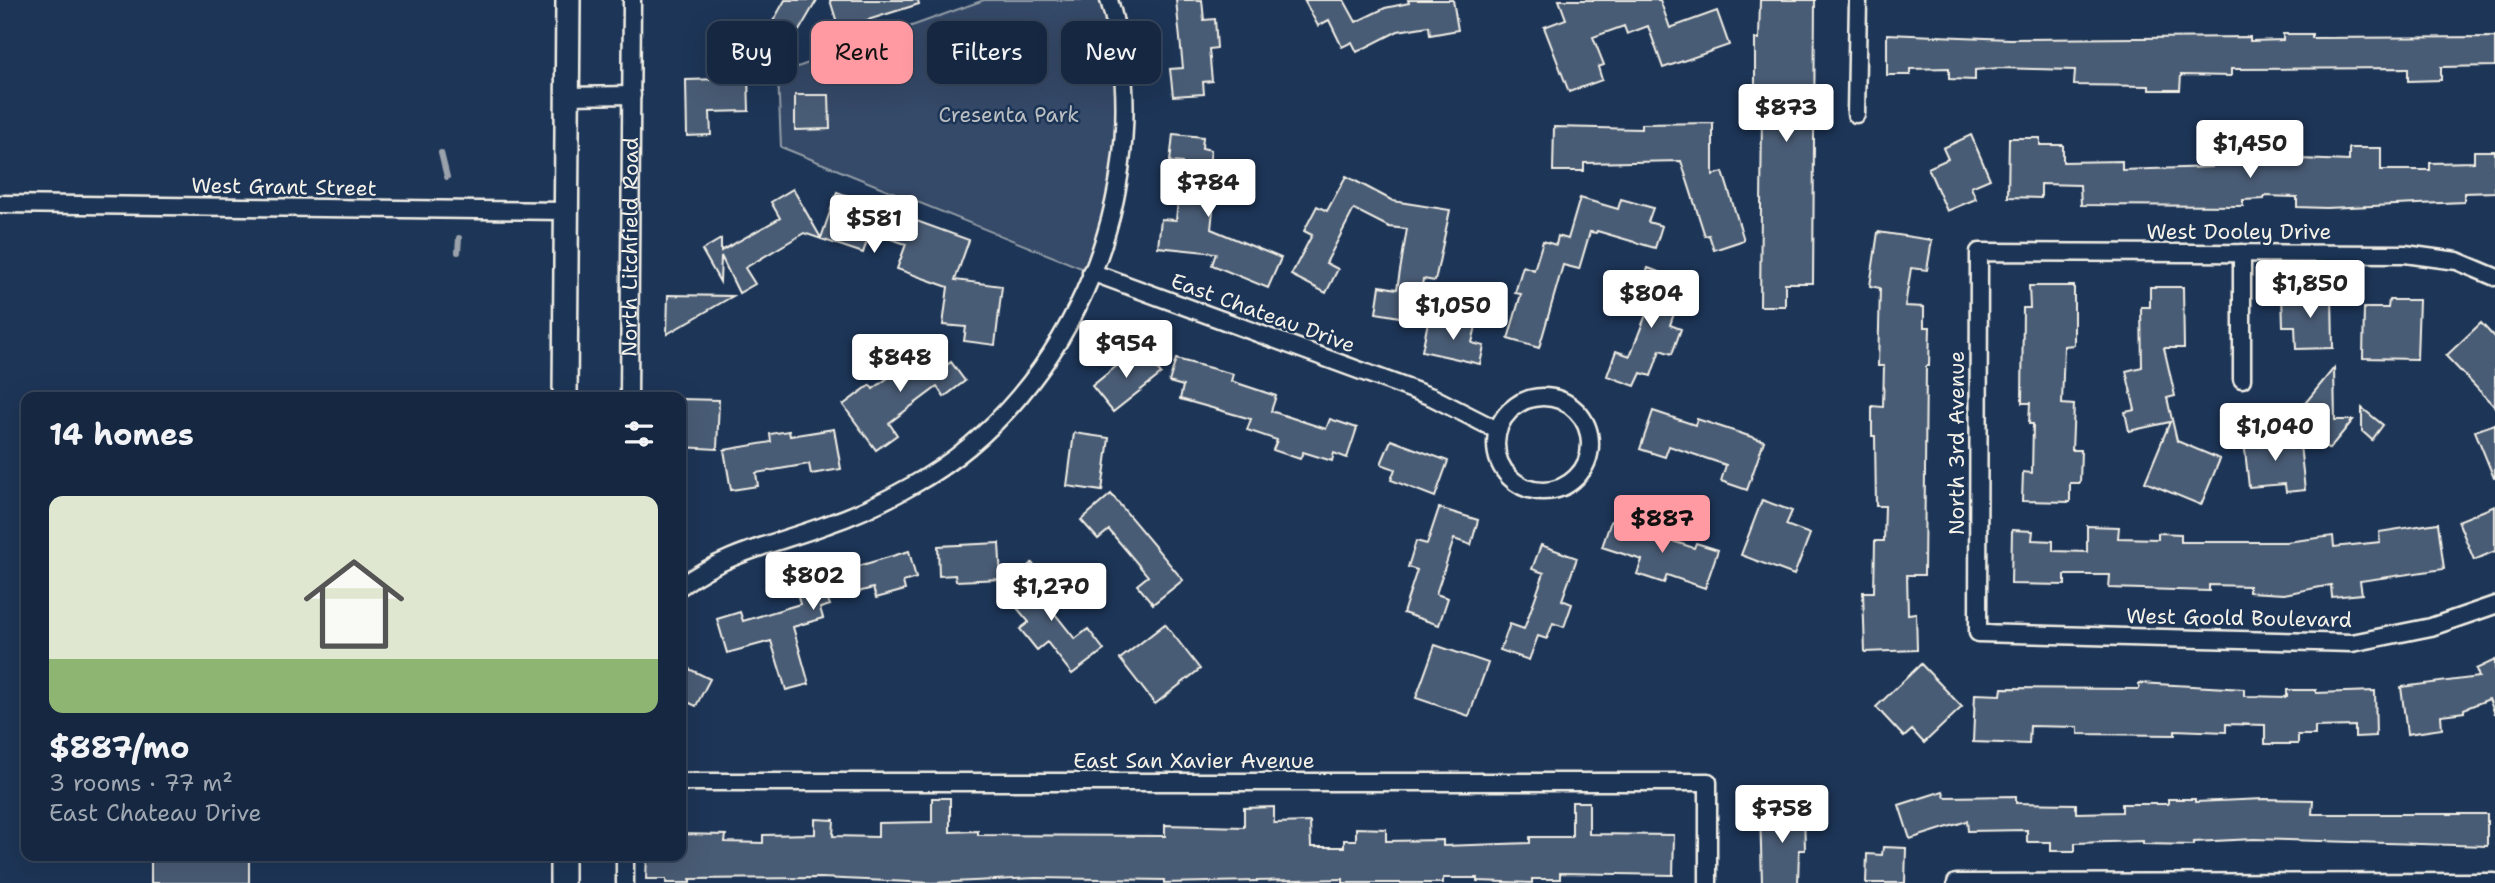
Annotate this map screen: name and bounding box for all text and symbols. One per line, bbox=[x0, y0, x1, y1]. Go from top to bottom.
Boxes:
chip: Buy bbox=[707, 21, 797, 84]
chip: Rent bbox=[811, 21, 913, 84]
chip: Filters bbox=[927, 21, 1047, 84]
chip: New bbox=[1061, 21, 1161, 84]
pin: $873 bbox=[1745, 85, 1827, 144]
text: $873 bbox=[1755, 92, 1817, 122]
park label: Cresenta Park bbox=[939, 101, 1079, 129]
pin: $1,450 bbox=[2193, 120, 2307, 180]
text: $1,450 bbox=[2212, 128, 2288, 158]
street label: North Litchfield Road bbox=[615, 137, 645, 357]
pin: $784 bbox=[1167, 160, 1249, 219]
text: $784 bbox=[1176, 167, 1240, 197]
street label: West Grant Street bbox=[191, 171, 377, 203]
pin: $581 bbox=[833, 196, 915, 255]
text: $581 bbox=[846, 203, 902, 233]
street label: West Dooley Drive bbox=[2147, 218, 2331, 246]
pin: $1,850 bbox=[2253, 260, 2367, 320]
street label: East Chateau Drive bbox=[1167, 267, 1359, 359]
text: $1,850 bbox=[2272, 268, 2348, 298]
pin: $804 bbox=[1610, 270, 1692, 330]
text: $804 bbox=[1619, 278, 1683, 308]
pin: $1,050 bbox=[1396, 282, 1510, 342]
text: $1,050 bbox=[1415, 290, 1491, 320]
pin: $954 bbox=[1085, 320, 1167, 380]
text: $954 bbox=[1095, 328, 1157, 358]
pin: $848 bbox=[859, 334, 941, 394]
text: $848 bbox=[868, 342, 932, 372]
street label: North 3rd Avenue bbox=[1943, 351, 1971, 535]
pin: $1,040 bbox=[2218, 404, 2332, 463]
text: $1,040 bbox=[2236, 411, 2314, 441]
text: 14 homes bbox=[49, 414, 194, 455]
icon: filters bbox=[620, 415, 658, 453]
pin: $887 bbox=[1621, 496, 1703, 555]
text: $887 bbox=[1630, 503, 1694, 533]
icon: home bbox=[291, 541, 417, 667]
pin: $802 bbox=[772, 552, 854, 612]
text: $802 bbox=[781, 560, 845, 590]
pin: $1,270 bbox=[994, 564, 1108, 623]
text: $1,270 bbox=[1012, 571, 1090, 601]
street label: West Goold Boulevard bbox=[2126, 602, 2352, 634]
text: $887/mo bbox=[49, 727, 189, 768]
street label: East San Xavier Avenue bbox=[1073, 747, 1315, 775]
text: 3 rooms · 77 m² bbox=[49, 768, 233, 798]
pin: $758 bbox=[1741, 786, 1823, 845]
text: $758 bbox=[1751, 793, 1813, 823]
text: East Chateau Drive bbox=[49, 798, 262, 828]

